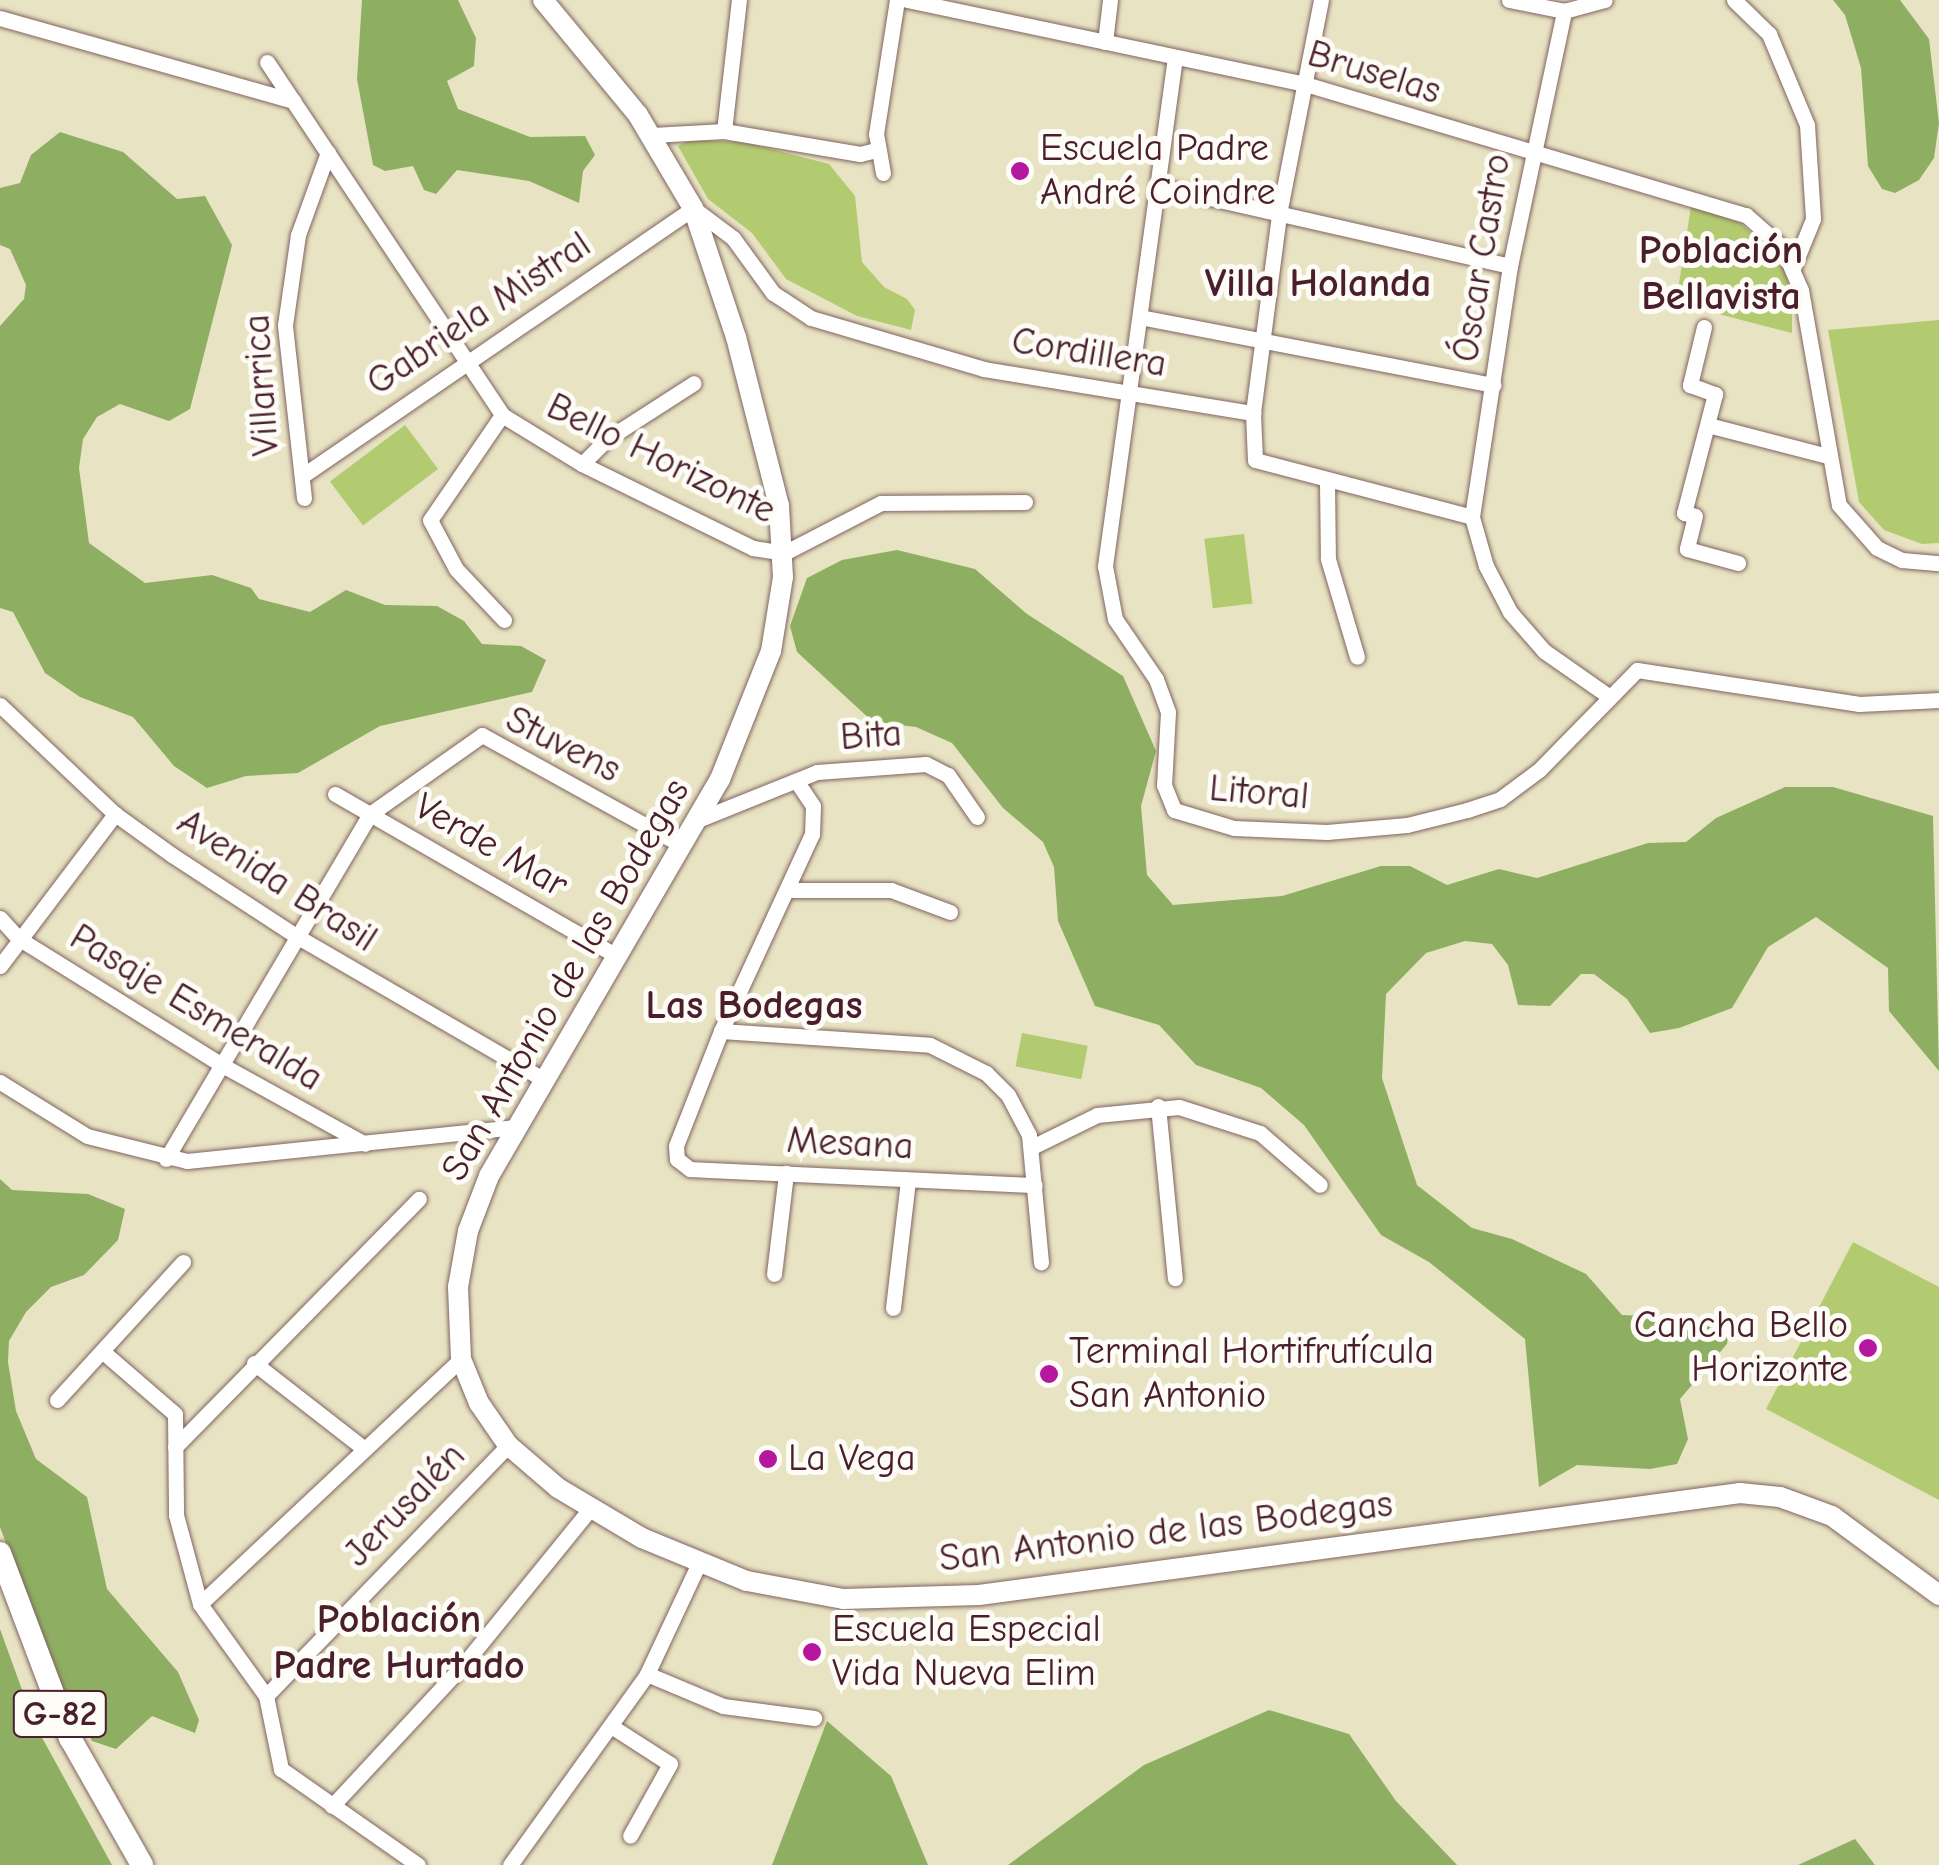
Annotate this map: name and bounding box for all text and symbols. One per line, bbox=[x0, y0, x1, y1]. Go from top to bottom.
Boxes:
street label: Bruselas bbox=[1302, 31, 1446, 115]
place label: Escuela Padre André Coindre bbox=[1040, 126, 1276, 215]
street label: Óscar Castro bbox=[1443, 151, 1521, 365]
marker: Escuela Padre André Coindre bbox=[1009, 160, 1031, 182]
street label: Gabriela Mistral bbox=[358, 222, 600, 406]
district label: Población Bellavista bbox=[1639, 226, 1803, 320]
district label: Villa Holanda bbox=[1205, 259, 1431, 307]
street label: Villarrica bbox=[234, 313, 290, 457]
street label: Cordillera bbox=[1008, 318, 1170, 388]
street label: Bello Horizonte bbox=[539, 384, 783, 534]
street label: Stuvens bbox=[498, 697, 628, 793]
street label: Bita bbox=[839, 711, 903, 761]
street label: Litoral bbox=[1207, 766, 1311, 820]
street label: San Antonio de las Bodegas bbox=[432, 771, 700, 1189]
street label: Verde Mar bbox=[406, 784, 576, 908]
street label: Avenida Brasil bbox=[169, 800, 385, 962]
street label: Pasaje Esmeralda bbox=[61, 915, 331, 1101]
district label: Las Bodegas bbox=[646, 981, 862, 1029]
street label: Mesana bbox=[785, 1118, 915, 1170]
place label: Cancha Bello Horizonte bbox=[1634, 1303, 1848, 1392]
place label: Terminal Hortifrutícula San Antonio bbox=[1069, 1329, 1434, 1418]
marker: Cancha Bello Horizonte bbox=[1857, 1337, 1879, 1359]
marker: Terminal Hortifrutícula San Antonio bbox=[1038, 1363, 1060, 1385]
street label: Jerusalén bbox=[335, 1434, 475, 1576]
place label: La Vega bbox=[788, 1436, 916, 1482]
marker: La Vega bbox=[757, 1448, 779, 1470]
street label: San Antonio de las Bodegas bbox=[937, 1482, 1395, 1582]
district label: Población Padre Hurtado bbox=[273, 1595, 525, 1689]
place label: Escuela Especial Vida Nueva Elim bbox=[832, 1607, 1101, 1696]
marker: Escuela Especial Vida Nueva Elim bbox=[801, 1641, 823, 1663]
road number: G-82 bbox=[12, 1684, 108, 1744]

